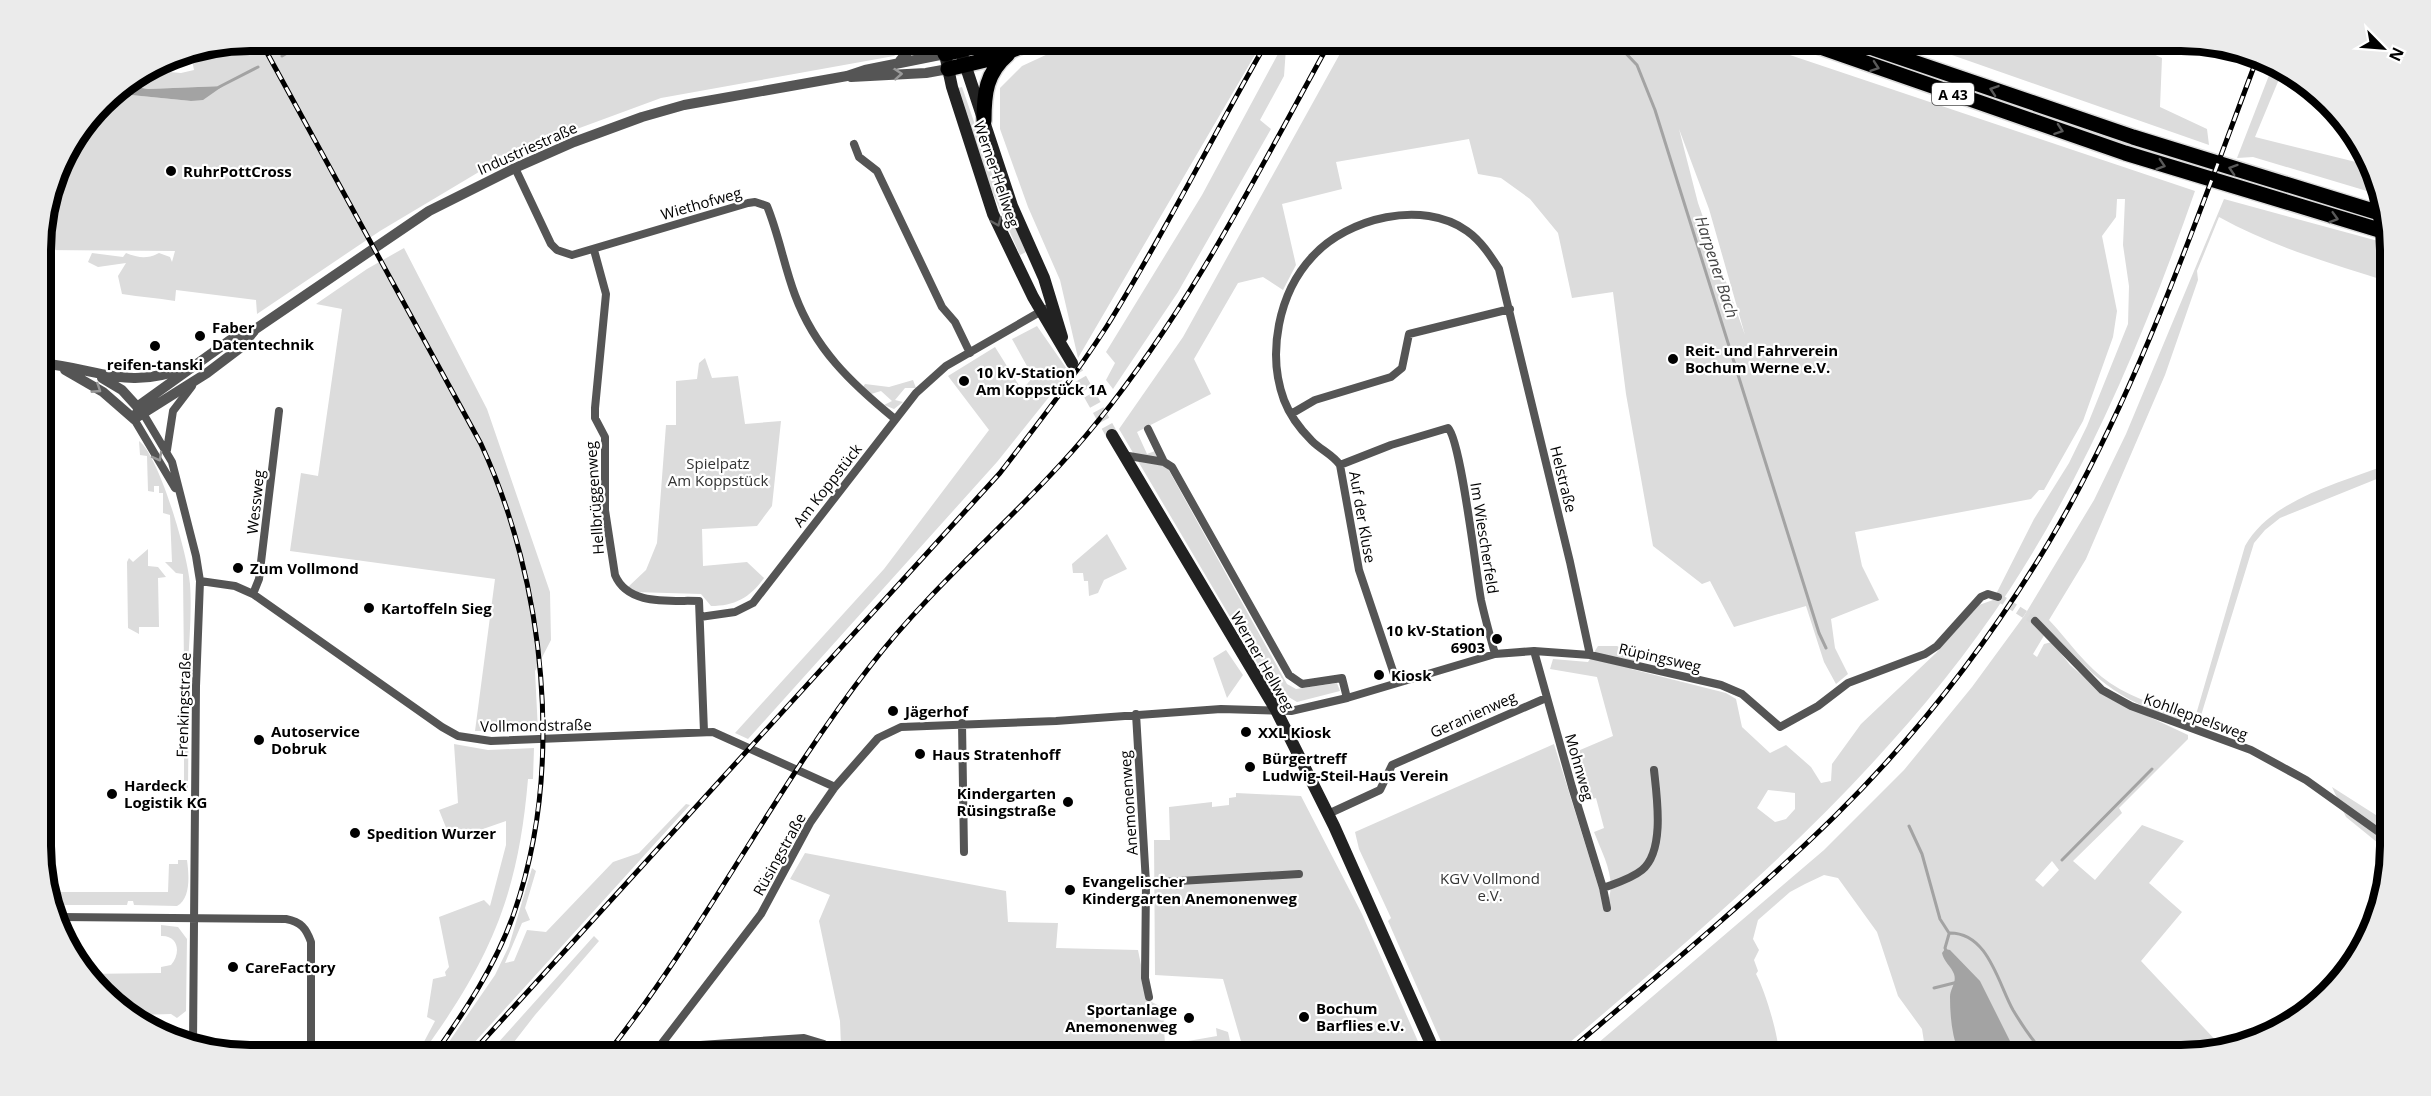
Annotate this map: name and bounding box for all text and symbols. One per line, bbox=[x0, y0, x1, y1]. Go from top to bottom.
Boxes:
north arrow bbox=[2353, 18, 2413, 78]
text: N bbox=[2384, 44, 2409, 65]
one-way arrow bbox=[1869, 59, 1880, 72]
one-way arrow bbox=[893, 68, 902, 81]
road number: A 43 bbox=[1932, 83, 1974, 105]
one-way arrow bbox=[1989, 85, 1999, 98]
street label: Industriestraße bbox=[474, 117, 580, 179]
street label: Werner Hellweg bbox=[969, 118, 1025, 230]
one-way arrow bbox=[2053, 123, 2064, 136]
one-way arrow bbox=[2156, 158, 2166, 170]
place label: RuhrPottCross bbox=[183, 161, 292, 181]
marker: RuhrPottCross bbox=[164, 164, 178, 178]
one-way arrow bbox=[2228, 164, 2239, 176]
street label: Wiethofweg bbox=[658, 182, 744, 224]
one-way arrow bbox=[2328, 211, 2339, 223]
water label: Harpener Bach bbox=[1690, 213, 1744, 321]
one-way arrow bbox=[990, 216, 1002, 227]
place label: Faber Datentechnik bbox=[212, 317, 315, 354]
marker: Faber Datentechnik bbox=[193, 329, 207, 343]
marker: reifen-tanski bbox=[148, 339, 162, 353]
place label: Reit- und Fahrverein Bochum Werne e.V. bbox=[1685, 340, 1838, 377]
marker: Reit- und Fahrverein Bochum Werne e.V. bbox=[1666, 352, 1680, 366]
place label: reifen-tanski bbox=[107, 354, 203, 374]
place label: 10 kV-Station Am Koppstück 1A bbox=[976, 362, 1108, 399]
marker: 10 kV-Station Am Koppstück 1A bbox=[957, 374, 971, 388]
one-way arrow bbox=[90, 381, 101, 392]
street label: Am Koppstück bbox=[788, 439, 866, 531]
street label: Hellbrüggenweg bbox=[580, 441, 608, 555]
street label: Helstraße bbox=[1546, 444, 1582, 514]
one-way arrow bbox=[151, 451, 162, 462]
park label: Spielpatz Am Koppstück bbox=[668, 453, 768, 490]
street label: Wessweg bbox=[242, 469, 268, 535]
street label: Auf der Kluse bbox=[1345, 469, 1381, 565]
street label: Im Wiescherfeld bbox=[1466, 481, 1504, 595]
place label: Zum Vollmond bbox=[250, 558, 359, 578]
marker: Zum Vollmond bbox=[231, 561, 245, 575]
place label: Kartoffeln Sieg bbox=[381, 598, 492, 618]
marker: Kartoffeln Sieg bbox=[362, 601, 376, 615]
street label: Werner Hellweg bbox=[1227, 608, 1299, 714]
place label: 10 kV-Station 6903 bbox=[1386, 620, 1485, 657]
marker: 10 kV-Station 6903 bbox=[1490, 632, 1504, 646]
street label: Rüpingsweg bbox=[1617, 638, 1703, 676]
street label: Frenkingstraße bbox=[171, 652, 195, 758]
place label: Kiosk bbox=[1391, 665, 1432, 685]
marker: Kiosk bbox=[1372, 668, 1386, 682]
street label: Geranienweg bbox=[1427, 686, 1519, 742]
street label: Kohlleppelsweg bbox=[2141, 688, 2251, 744]
place label: Jägerhof bbox=[903, 701, 969, 721]
marker: Jägerhof bbox=[886, 704, 900, 718]
street label: Vollmondstraße bbox=[480, 714, 592, 736]
place label: Autoservice Dobruk bbox=[271, 721, 360, 758]
place label: XXL Kiosk bbox=[1258, 722, 1332, 742]
marker: XXL Kiosk bbox=[1239, 725, 1253, 739]
street label: Mohnweg bbox=[1561, 731, 1599, 803]
marker: Autoservice Dobruk bbox=[252, 733, 266, 747]
place label: Haus Stratenhoff bbox=[932, 744, 1062, 764]
marker: Haus Stratenhoff bbox=[913, 747, 927, 761]
place label: Bürgertreff Ludwig-Steil-Haus Verein bbox=[1262, 748, 1449, 785]
street label: Anemonenweg bbox=[1114, 750, 1142, 856]
marker: Bürgertreff Ludwig-Steil-Haus Verein bbox=[1243, 760, 1257, 774]
place label: Hardeck Logistik KG bbox=[124, 775, 207, 812]
place label: Kindergarten Rüsingstraße bbox=[957, 783, 1056, 820]
marker: Hardeck Logistik KG bbox=[105, 787, 119, 801]
marker: Kindergarten Rüsingstraße bbox=[1061, 795, 1075, 809]
street label: Rüsingstraße bbox=[748, 809, 810, 899]
place label: Spedition Wurzer bbox=[367, 823, 496, 843]
marker: Spedition Wurzer bbox=[348, 826, 362, 840]
park label: KGV Vollmond e.V. bbox=[1440, 868, 1540, 905]
place label: Evangelischer Kindergarten Anemonenweg bbox=[1082, 871, 1297, 908]
marker: Evangelischer Kindergarten Anemonenweg bbox=[1063, 883, 1077, 897]
place label: CareFactory bbox=[245, 957, 336, 977]
marker: CareFactory bbox=[226, 960, 240, 974]
place label: Bochum Barflies e.V. bbox=[1316, 998, 1404, 1035]
place label: Sportanlage Anemonenweg bbox=[1065, 999, 1178, 1036]
marker: Bochum Barflies e.V. bbox=[1297, 1010, 1311, 1024]
marker: Sportanlage Anemonenweg bbox=[1182, 1011, 1196, 1025]

